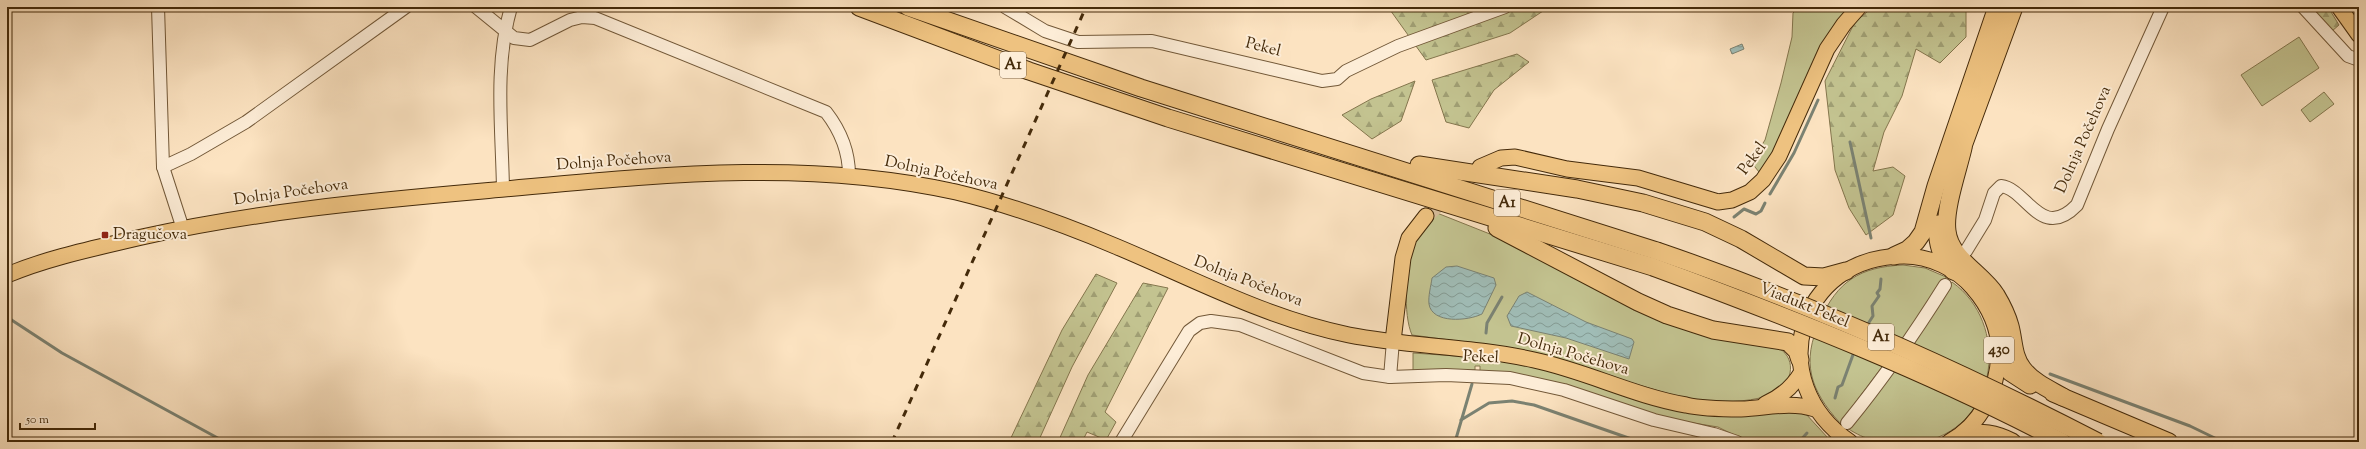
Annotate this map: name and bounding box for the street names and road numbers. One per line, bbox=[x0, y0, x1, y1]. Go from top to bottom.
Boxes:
street label: Pekel bbox=[1243, 32, 1284, 64]
road number: A1 bbox=[1000, 52, 1026, 78]
street label: Dolnja Počehova bbox=[2050, 82, 2118, 197]
street label: Pekel bbox=[1733, 137, 1773, 180]
street label: Dolnja Počehova bbox=[556, 146, 673, 177]
street label: Dolnja Počehova bbox=[882, 151, 1000, 197]
street label: Dolnja Počehova bbox=[232, 174, 350, 212]
road number: A1 bbox=[1494, 190, 1520, 216]
street label: Dolnja Počehova bbox=[1190, 251, 1306, 314]
street label: Viadukt Pekel bbox=[1756, 278, 1853, 335]
road number: A1 bbox=[1868, 324, 1894, 350]
street label: Dolnja Počehova bbox=[1514, 328, 1632, 382]
road number: 430 bbox=[1984, 337, 2014, 363]
street label: Pekel bbox=[1462, 346, 1500, 370]

